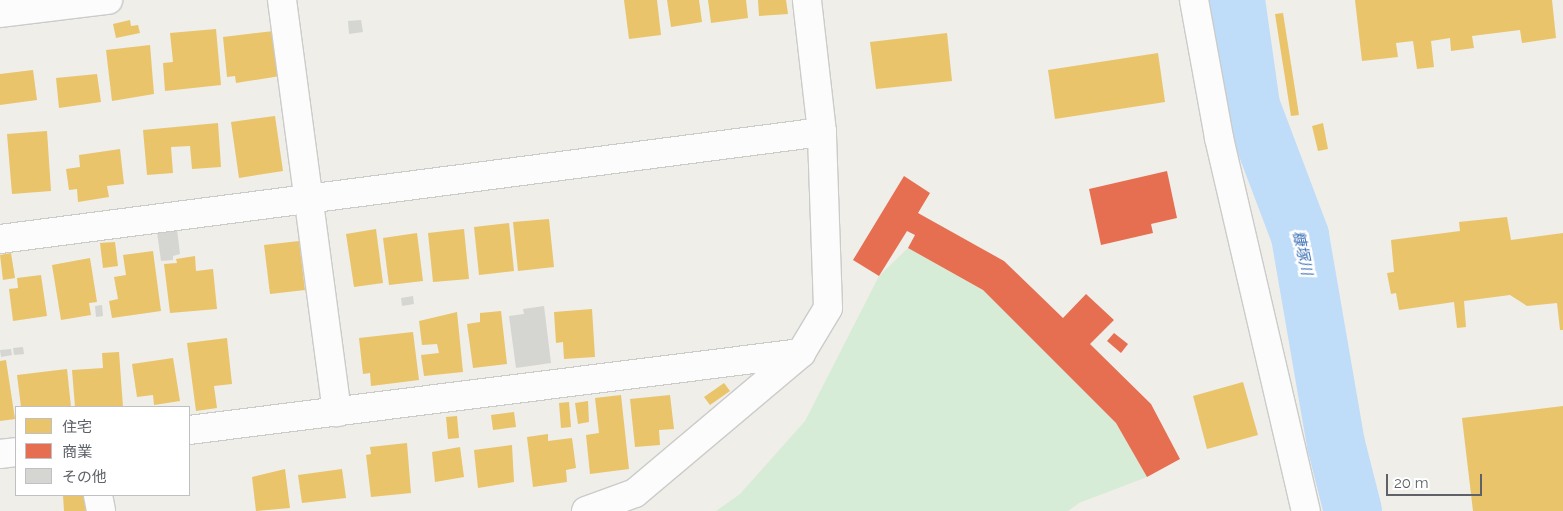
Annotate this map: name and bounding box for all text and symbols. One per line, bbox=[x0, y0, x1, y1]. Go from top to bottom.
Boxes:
water label: 糠塚川 bbox=[1289, 229, 1315, 277]
legend bbox=[15, 406, 190, 496]
text: 住宅 bbox=[62, 418, 92, 436]
text: 商業 bbox=[62, 443, 92, 461]
scale bar bbox=[1388, 464, 1484, 496]
text: その他 bbox=[62, 468, 107, 486]
text: 20 m bbox=[1394, 474, 1429, 492]

